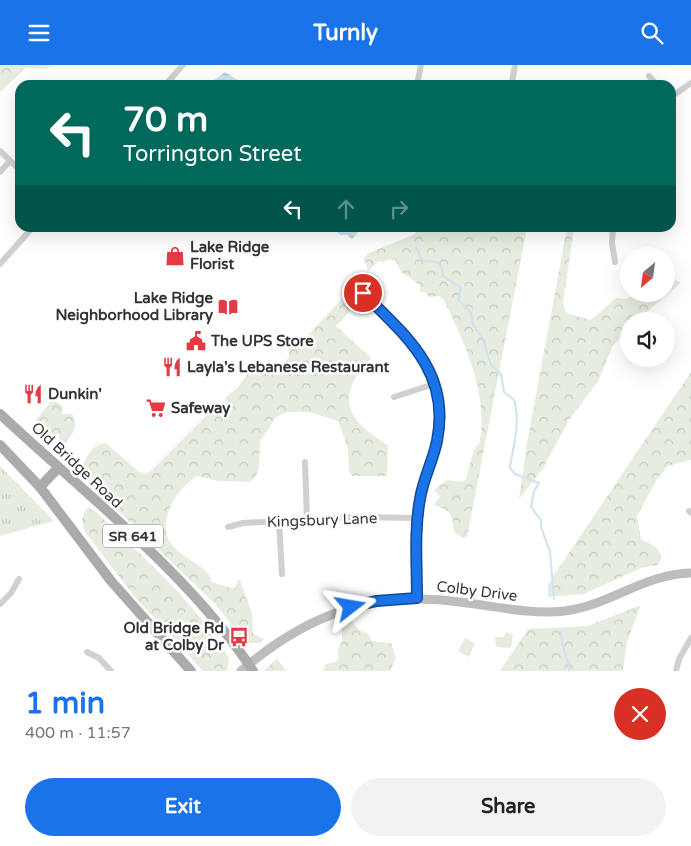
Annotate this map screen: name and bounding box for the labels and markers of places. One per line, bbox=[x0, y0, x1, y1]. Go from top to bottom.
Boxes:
place label: Lake Ridge Florist bbox=[190, 238, 270, 273]
shop icon: Lake Ridge Florist bbox=[164, 245, 186, 267]
pin bbox=[342, 272, 384, 314]
place label: Lake Ridge Neighborhood Library bbox=[55, 289, 214, 325]
library icon: Lake Ridge Neighborhood Library bbox=[217, 296, 239, 318]
public building icon: The UPS Store bbox=[185, 330, 207, 352]
place label: The UPS Store bbox=[210, 332, 314, 350]
restaurant icon: Layla's Lebanese Restaurant bbox=[161, 356, 183, 378]
place label: Layla's Lebanese Restaurant bbox=[187, 358, 390, 377]
restaurant icon: Dunkin' bbox=[22, 383, 44, 405]
place label: Dunkin' bbox=[48, 385, 102, 403]
supermarket icon: Safeway bbox=[145, 397, 167, 419]
place label: Safeway bbox=[171, 399, 230, 418]
place label: Old Bridge Rd at Colby Dr bbox=[124, 619, 224, 655]
bus stop icon: Old Bridge Rd at Colby Dr bbox=[228, 626, 250, 648]

